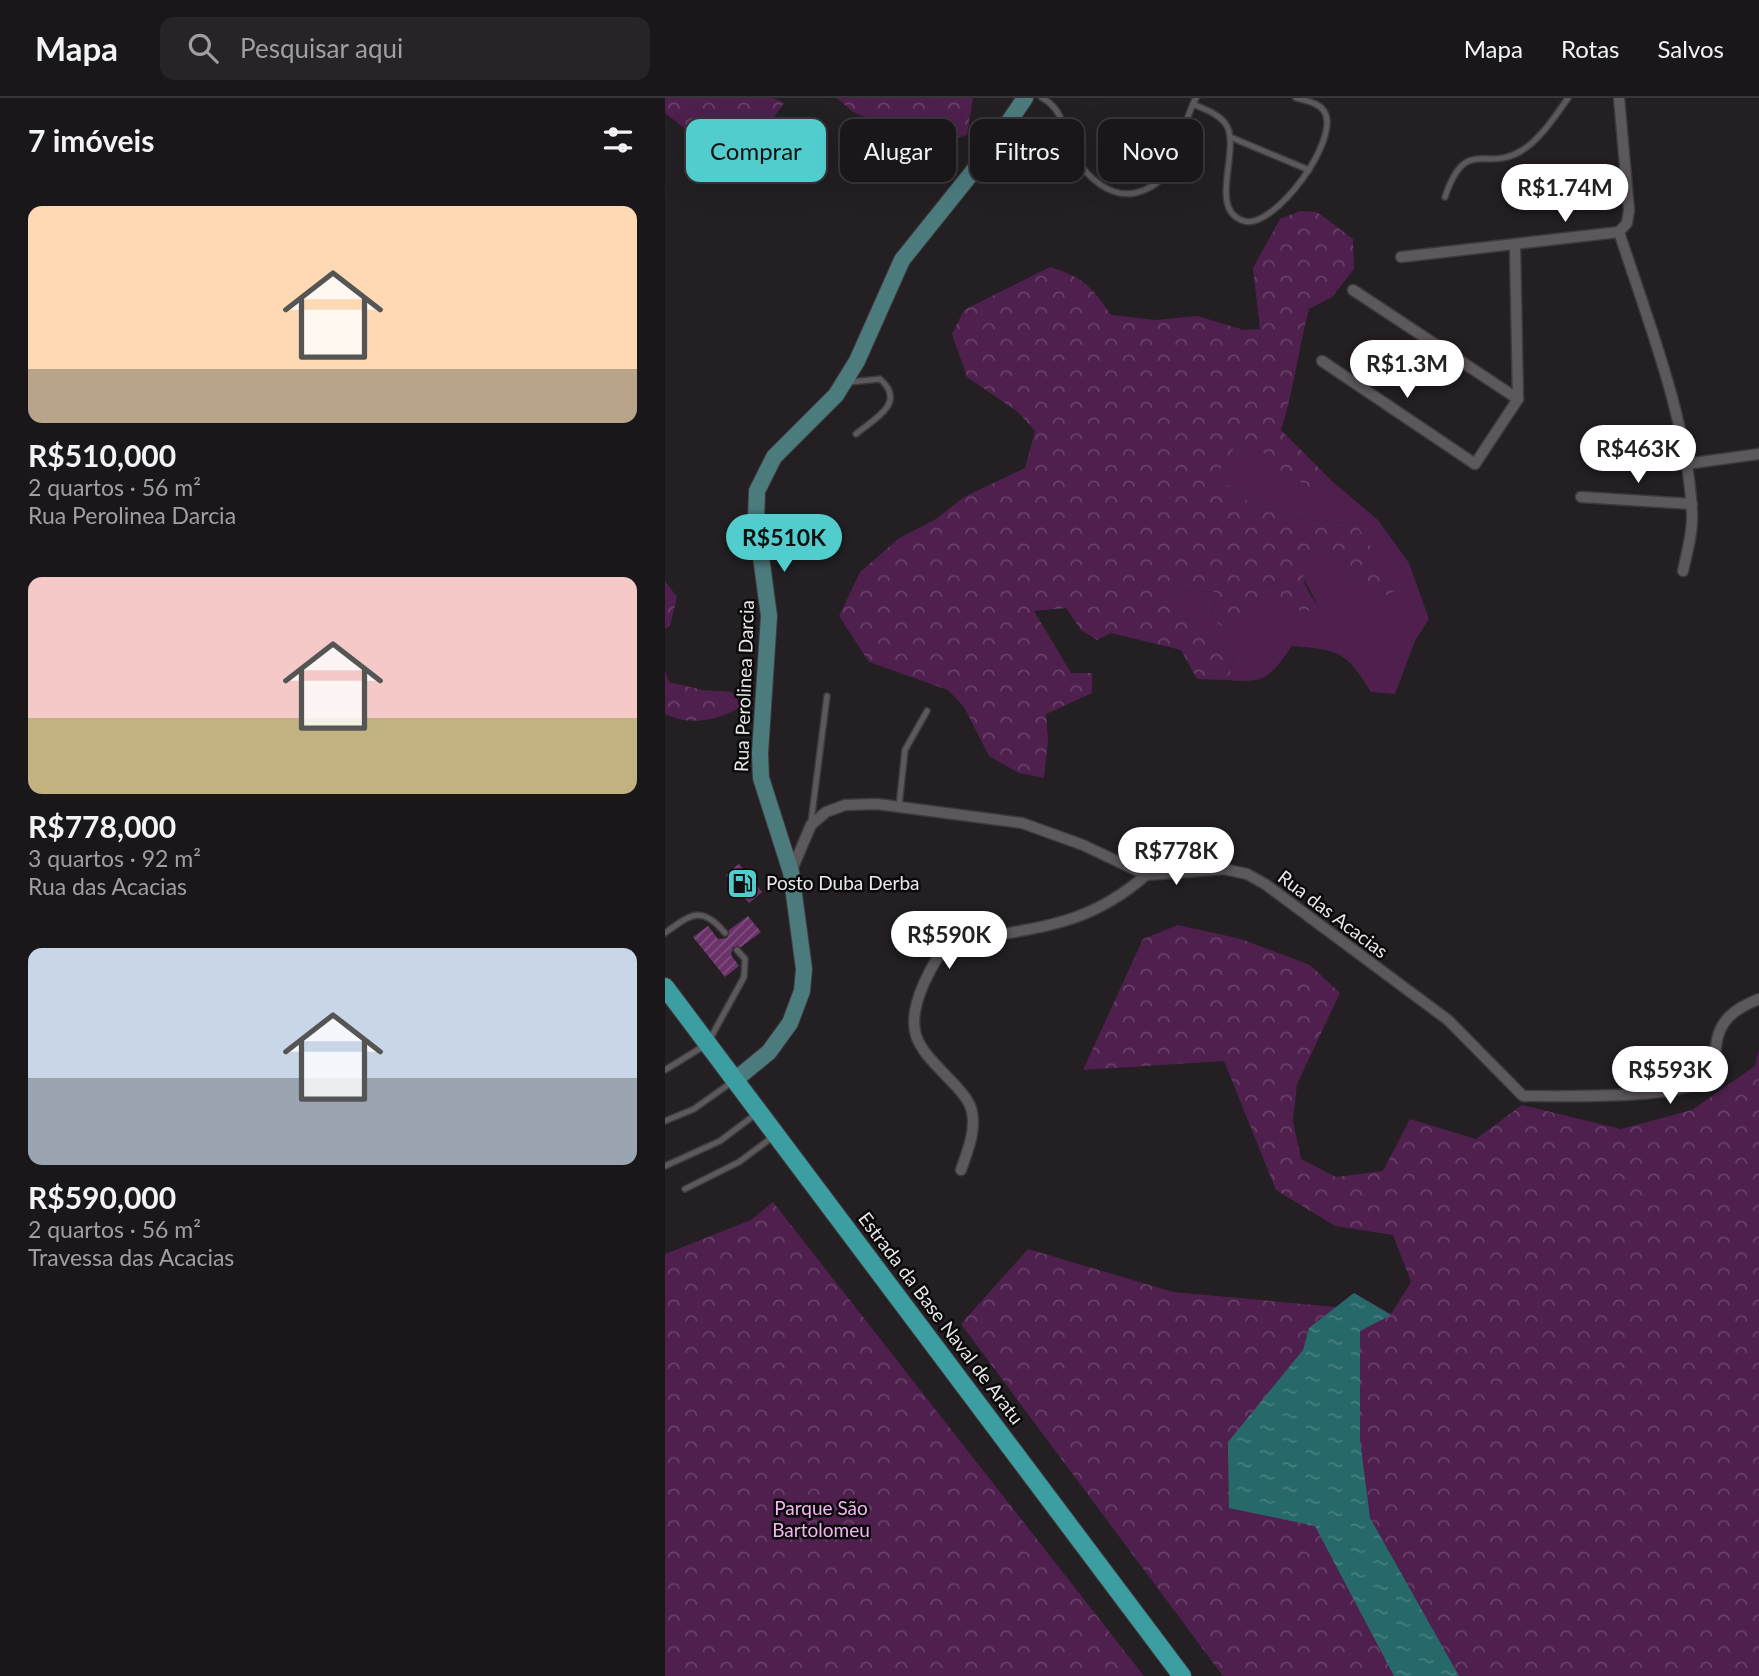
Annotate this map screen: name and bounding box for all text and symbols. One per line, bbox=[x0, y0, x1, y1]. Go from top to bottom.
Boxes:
search box bbox=[160, 17, 650, 80]
text: Mapa bbox=[35, 28, 118, 68]
icon: search bbox=[184, 29, 222, 67]
text: Pesquisar aqui bbox=[240, 32, 403, 64]
text: Mapa bbox=[1464, 34, 1523, 63]
text: Rotas bbox=[1561, 34, 1620, 63]
text: Salvos bbox=[1658, 34, 1724, 63]
chip: Comprar bbox=[686, 119, 826, 182]
chip: Alugar bbox=[840, 119, 956, 182]
chip: Filtros bbox=[970, 119, 1084, 182]
chip: Novo bbox=[1098, 119, 1203, 182]
icon: filters bbox=[599, 121, 637, 159]
text: 7 imóveis bbox=[28, 122, 154, 158]
pin: R$1.74M bbox=[1500, 164, 1630, 224]
text: R$1.74M bbox=[1517, 173, 1613, 201]
icon: home bbox=[270, 252, 396, 378]
pin: R$1.3M bbox=[1350, 341, 1464, 400]
text: R$1.3M bbox=[1366, 349, 1448, 377]
pin: R$463K bbox=[1581, 426, 1695, 485]
text: R$463K bbox=[1596, 434, 1680, 462]
text: R$510,000 bbox=[28, 437, 176, 473]
text: 2 quartos · 56 m² bbox=[28, 473, 201, 501]
text: Rua Perolinea Darcia bbox=[28, 501, 236, 529]
pin: R$510K bbox=[727, 514, 841, 574]
text: R$510K bbox=[742, 523, 826, 551]
street label: Rua Perolinea Darcia bbox=[729, 600, 758, 772]
icon: home bbox=[270, 623, 396, 749]
text: R$778,000 bbox=[28, 808, 176, 844]
pin: R$778K bbox=[1119, 828, 1233, 887]
text: R$778K bbox=[1134, 836, 1218, 864]
text: 3 quartos · 92 m² bbox=[28, 844, 201, 872]
street label: Rua das Acacias bbox=[1274, 865, 1393, 962]
fuel station icon: Posto Duba Derba bbox=[726, 866, 760, 900]
place label: Posto Duba Derba bbox=[766, 871, 920, 894]
text: Rua das Acacias bbox=[28, 872, 187, 900]
pin: R$590K bbox=[892, 912, 1006, 971]
text: R$590K bbox=[907, 920, 991, 948]
icon: home bbox=[270, 994, 396, 1120]
pin: R$593K bbox=[1613, 1046, 1727, 1106]
text: R$593K bbox=[1628, 1055, 1712, 1083]
text: R$590,000 bbox=[28, 1179, 176, 1215]
street label: Estrada da Base Naval de Aratu bbox=[854, 1207, 1029, 1428]
text: 2 quartos · 56 m² bbox=[28, 1215, 201, 1243]
text: Travessa das Acacias bbox=[28, 1243, 234, 1271]
park label: Parque São Bartolomeu bbox=[772, 1496, 870, 1541]

